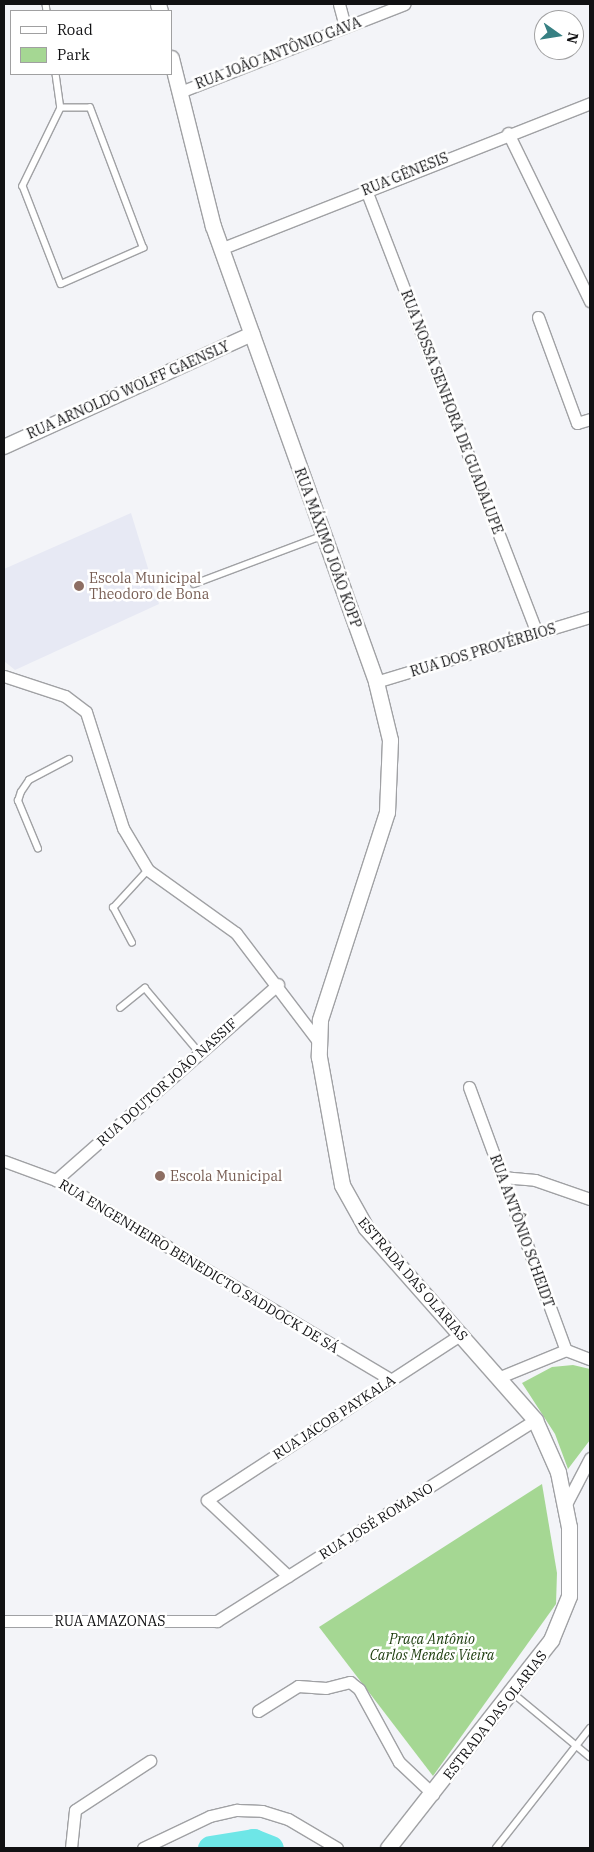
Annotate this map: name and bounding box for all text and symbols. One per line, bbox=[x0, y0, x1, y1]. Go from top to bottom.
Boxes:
legend bbox=[10, 10, 172, 75]
north arrow bbox=[534, 10, 584, 60]
street label: RUA JOÃO ANTÔNIO GAVA bbox=[193, 14, 363, 92]
text: Road bbox=[57, 20, 93, 39]
text: N bbox=[563, 31, 583, 46]
text: Park bbox=[57, 45, 90, 64]
street label: RUA GÊNESIS bbox=[359, 149, 451, 199]
street label: RUA NOSSA SENHORA DE GUADALUPE bbox=[398, 287, 506, 537]
street label: RUA ARNOLDO WOLFF GAENSLY bbox=[24, 338, 232, 442]
street label: RUA MÁXIMO JOÃO KOPP bbox=[291, 465, 365, 631]
place label: Escola Municipal Theodoro de Bona bbox=[89, 570, 209, 602]
marker: Escola Municipal Theodoro de Bona bbox=[73, 580, 85, 592]
street label: RUA DOS PROVÉRBIOS bbox=[408, 620, 558, 680]
street label: RUA DOUTOR JOÃO NASSIF bbox=[93, 1015, 241, 1149]
street label: RUA ANTÔNIO SCHEIDT bbox=[486, 1152, 558, 1310]
place label: Escola Municipal bbox=[170, 1168, 282, 1184]
marker: Escola Municipal bbox=[154, 1170, 166, 1182]
street label: RUA ENGENHEIRO BENEDICTO SADDOCK DE SÁ bbox=[56, 1176, 342, 1356]
street label: ESTRADA DAS OLARIAS bbox=[355, 1214, 471, 1344]
street label: RUA JACOB PAYKALA bbox=[270, 1371, 398, 1463]
street label: RUA JOSÉ ROMANO bbox=[316, 1479, 436, 1563]
street label: RUA AMAZONAS bbox=[55, 1613, 165, 1629]
park label: Praça Antônio Carlos Mendes Vieira bbox=[370, 1631, 494, 1664]
street label: ESTRADA DAS OLARIAS bbox=[440, 1647, 550, 1783]

